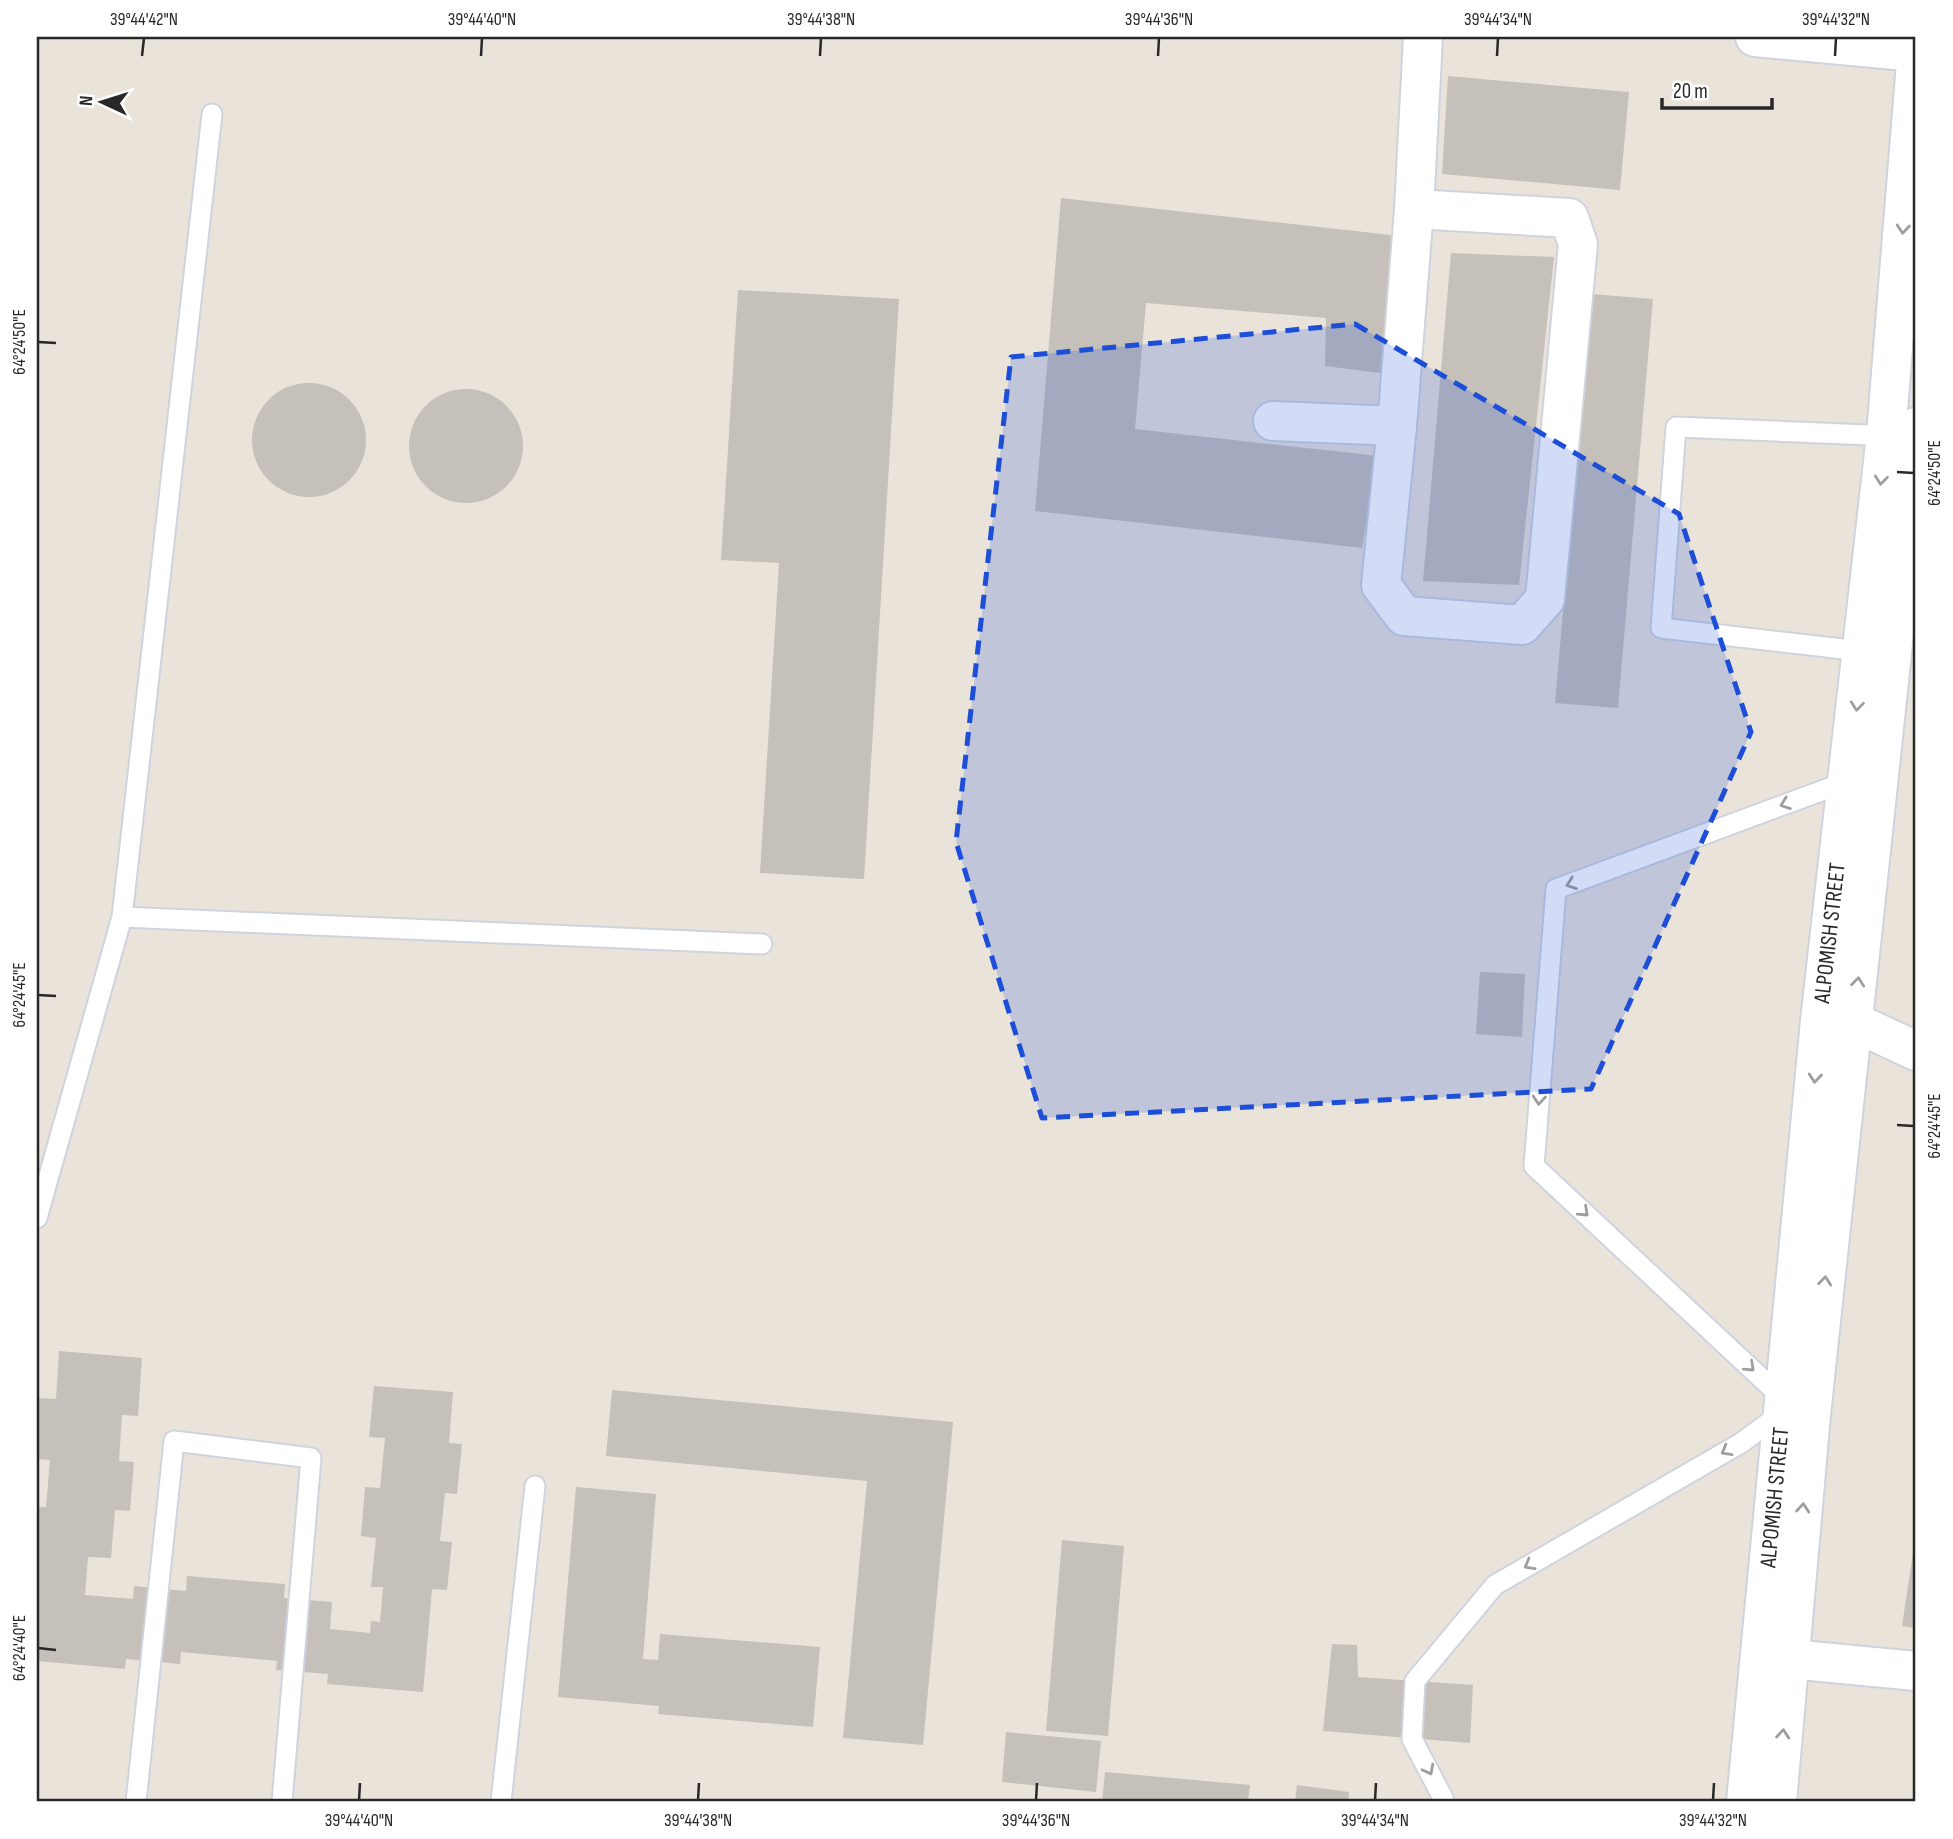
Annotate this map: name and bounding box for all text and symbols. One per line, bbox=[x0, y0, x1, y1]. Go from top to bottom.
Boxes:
text: 39°44'42"N bbox=[110, 9, 178, 30]
text: 39°44'40"N bbox=[448, 9, 516, 30]
text: 39°44'38"N bbox=[787, 9, 855, 30]
text: 39°44'36"N bbox=[1125, 9, 1193, 30]
text: 39°44'34"N bbox=[1464, 9, 1532, 30]
text: 39°44'32"N bbox=[1802, 9, 1870, 30]
north arrow bbox=[66, 66, 136, 136]
scale bar bbox=[1662, 66, 1773, 110]
text: 20 m bbox=[1673, 79, 1708, 104]
text: N bbox=[75, 95, 98, 107]
one-way arrow bbox=[1896, 223, 1911, 234]
text: 64°24'50"E bbox=[9, 309, 30, 375]
text: 64°24'50"E bbox=[1924, 440, 1945, 506]
one-way arrow bbox=[1874, 474, 1889, 485]
one-way arrow bbox=[1849, 700, 1864, 712]
one-way arrow bbox=[1779, 796, 1791, 810]
street label: ALPOMISH STREET bbox=[1808, 861, 1852, 1006]
one-way arrow bbox=[1566, 875, 1578, 889]
text: 64°24'45"E bbox=[9, 962, 30, 1028]
one-way arrow bbox=[1850, 976, 1865, 988]
one-way arrow bbox=[1808, 1073, 1823, 1084]
text: 64°24'45"E bbox=[1924, 1093, 1945, 1159]
one-way arrow bbox=[1532, 1095, 1547, 1106]
one-way arrow bbox=[1576, 1204, 1589, 1217]
one-way arrow bbox=[1818, 1275, 1833, 1287]
one-way arrow bbox=[1742, 1359, 1755, 1372]
street label: ALPOMISH STREET bbox=[1754, 1426, 1795, 1570]
one-way arrow bbox=[1720, 1443, 1733, 1456]
one-way arrow bbox=[1795, 1502, 1810, 1513]
one-way arrow bbox=[1524, 1557, 1537, 1570]
text: 64°24'40"E bbox=[9, 1615, 30, 1681]
one-way arrow bbox=[1775, 1728, 1790, 1739]
one-way arrow bbox=[1421, 1763, 1434, 1776]
text: 39°44'40"N bbox=[325, 1810, 393, 1831]
text: 39°44'38"N bbox=[664, 1810, 732, 1831]
text: 39°44'36"N bbox=[1002, 1810, 1070, 1831]
text: 39°44'34"N bbox=[1341, 1810, 1409, 1831]
text: 39°44'32"N bbox=[1679, 1810, 1747, 1831]

